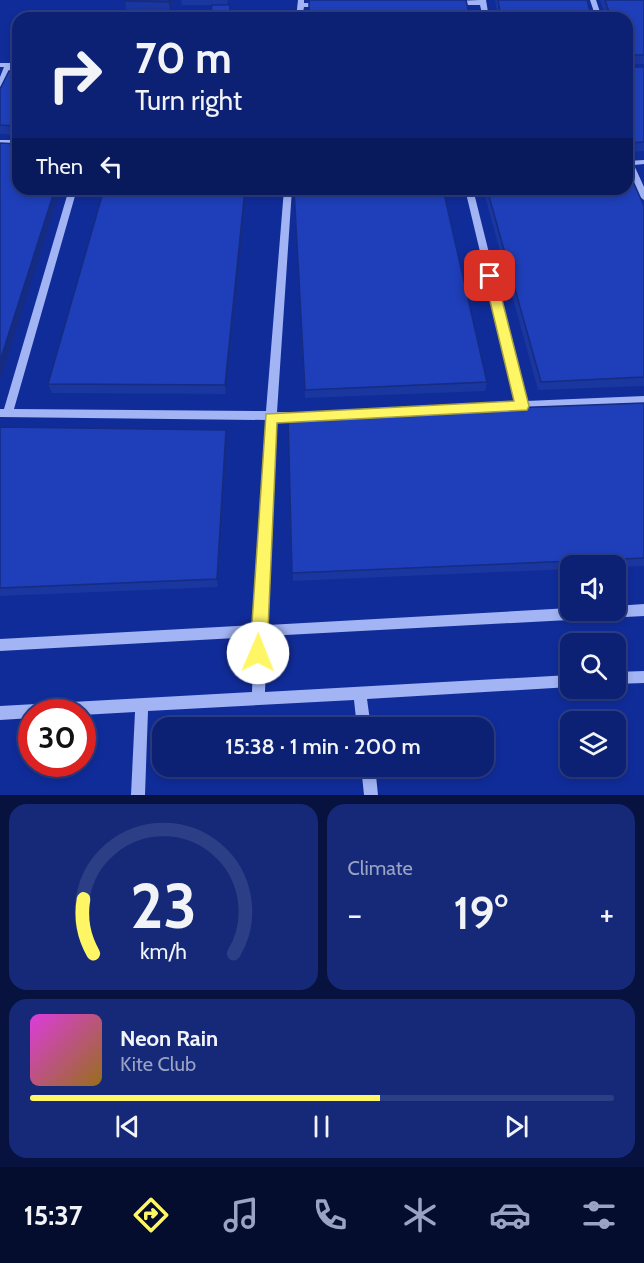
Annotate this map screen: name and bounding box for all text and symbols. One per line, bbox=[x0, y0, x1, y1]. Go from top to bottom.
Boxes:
text: 70 m bbox=[135, 32, 232, 84]
icon: right bbox=[36, 36, 114, 114]
text: Turn right bbox=[135, 84, 242, 117]
icon: left bbox=[95, 150, 128, 183]
text: Then bbox=[36, 153, 83, 180]
pin bbox=[464, 250, 515, 301]
icon: arrive bbox=[473, 259, 506, 292]
map controls bbox=[560, 555, 626, 777]
button: sound bbox=[560, 555, 626, 621]
position arrow bbox=[226, 621, 290, 685]
button: search bbox=[560, 633, 626, 699]
speed limit sign: 30 bbox=[18, 699, 96, 777]
button: layers bbox=[560, 711, 626, 777]
text: 15:38 · 1 min · 200 m bbox=[225, 733, 421, 760]
text: Climate bbox=[348, 856, 413, 880]
text: 23 bbox=[130, 868, 197, 944]
text: 19° bbox=[454, 886, 508, 940]
text: − bbox=[348, 894, 362, 934]
text: + bbox=[599, 894, 614, 934]
text: km/h bbox=[140, 938, 187, 964]
text: Neon Rain bbox=[120, 1025, 218, 1052]
text: Kite Club bbox=[120, 1052, 196, 1076]
icon: previous bbox=[111, 1110, 144, 1143]
icon: pause bbox=[305, 1110, 338, 1143]
icon: next bbox=[500, 1110, 533, 1143]
icon: directions bbox=[130, 1194, 172, 1236]
icon: music bbox=[220, 1194, 262, 1236]
icon: phone bbox=[309, 1194, 351, 1236]
icon: climate bbox=[399, 1194, 441, 1236]
icon: car bbox=[489, 1194, 531, 1236]
icon: filters bbox=[578, 1194, 620, 1236]
text: 15:37 bbox=[24, 1199, 83, 1232]

